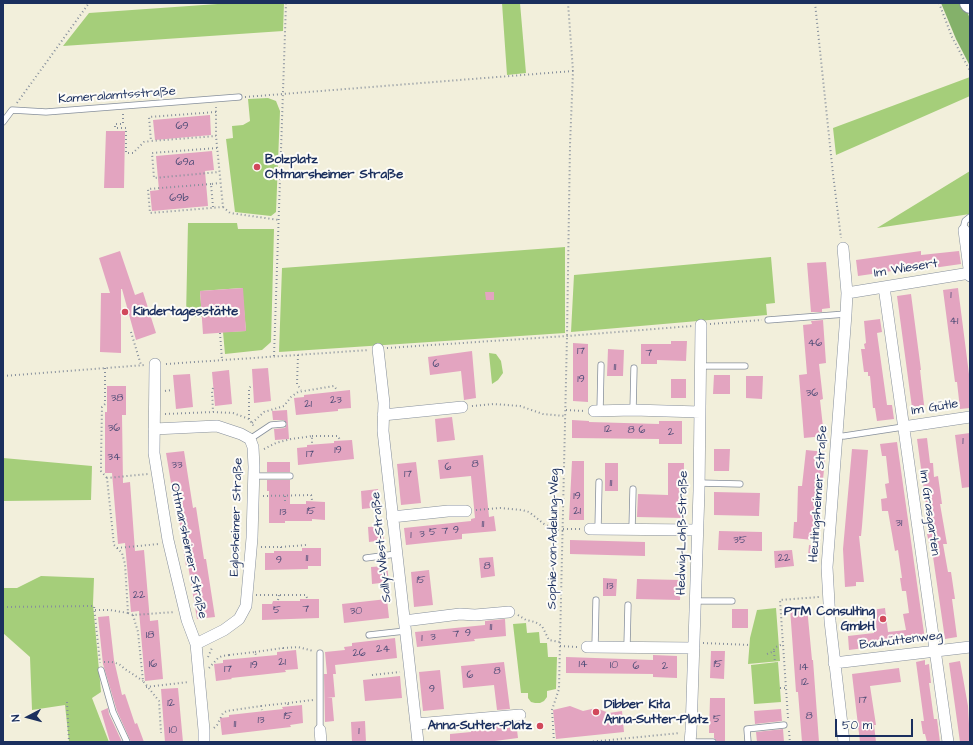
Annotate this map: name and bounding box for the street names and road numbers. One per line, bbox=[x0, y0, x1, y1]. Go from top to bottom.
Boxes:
street label: Kameralamtsstraße bbox=[58, 84, 176, 108]
street label: Im Wiesert bbox=[873, 256, 939, 282]
street label: Im Gütle bbox=[910, 397, 960, 419]
street label: Heutingsheimer Straße bbox=[806, 425, 832, 563]
street label: Eglosheimer Straße bbox=[227, 457, 247, 577]
street label: Sophie-von-Adelung-Weg bbox=[545, 468, 563, 610]
street label: Im Grasgarten bbox=[915, 469, 943, 557]
street label: Hedwig-Lohß-Straße bbox=[674, 471, 692, 595]
street label: Ottmarsheimer Straße bbox=[166, 482, 210, 620]
street label: Sally-Wiest-Straße bbox=[368, 491, 396, 603]
street label: Bauhüttenweg bbox=[858, 628, 944, 654]

